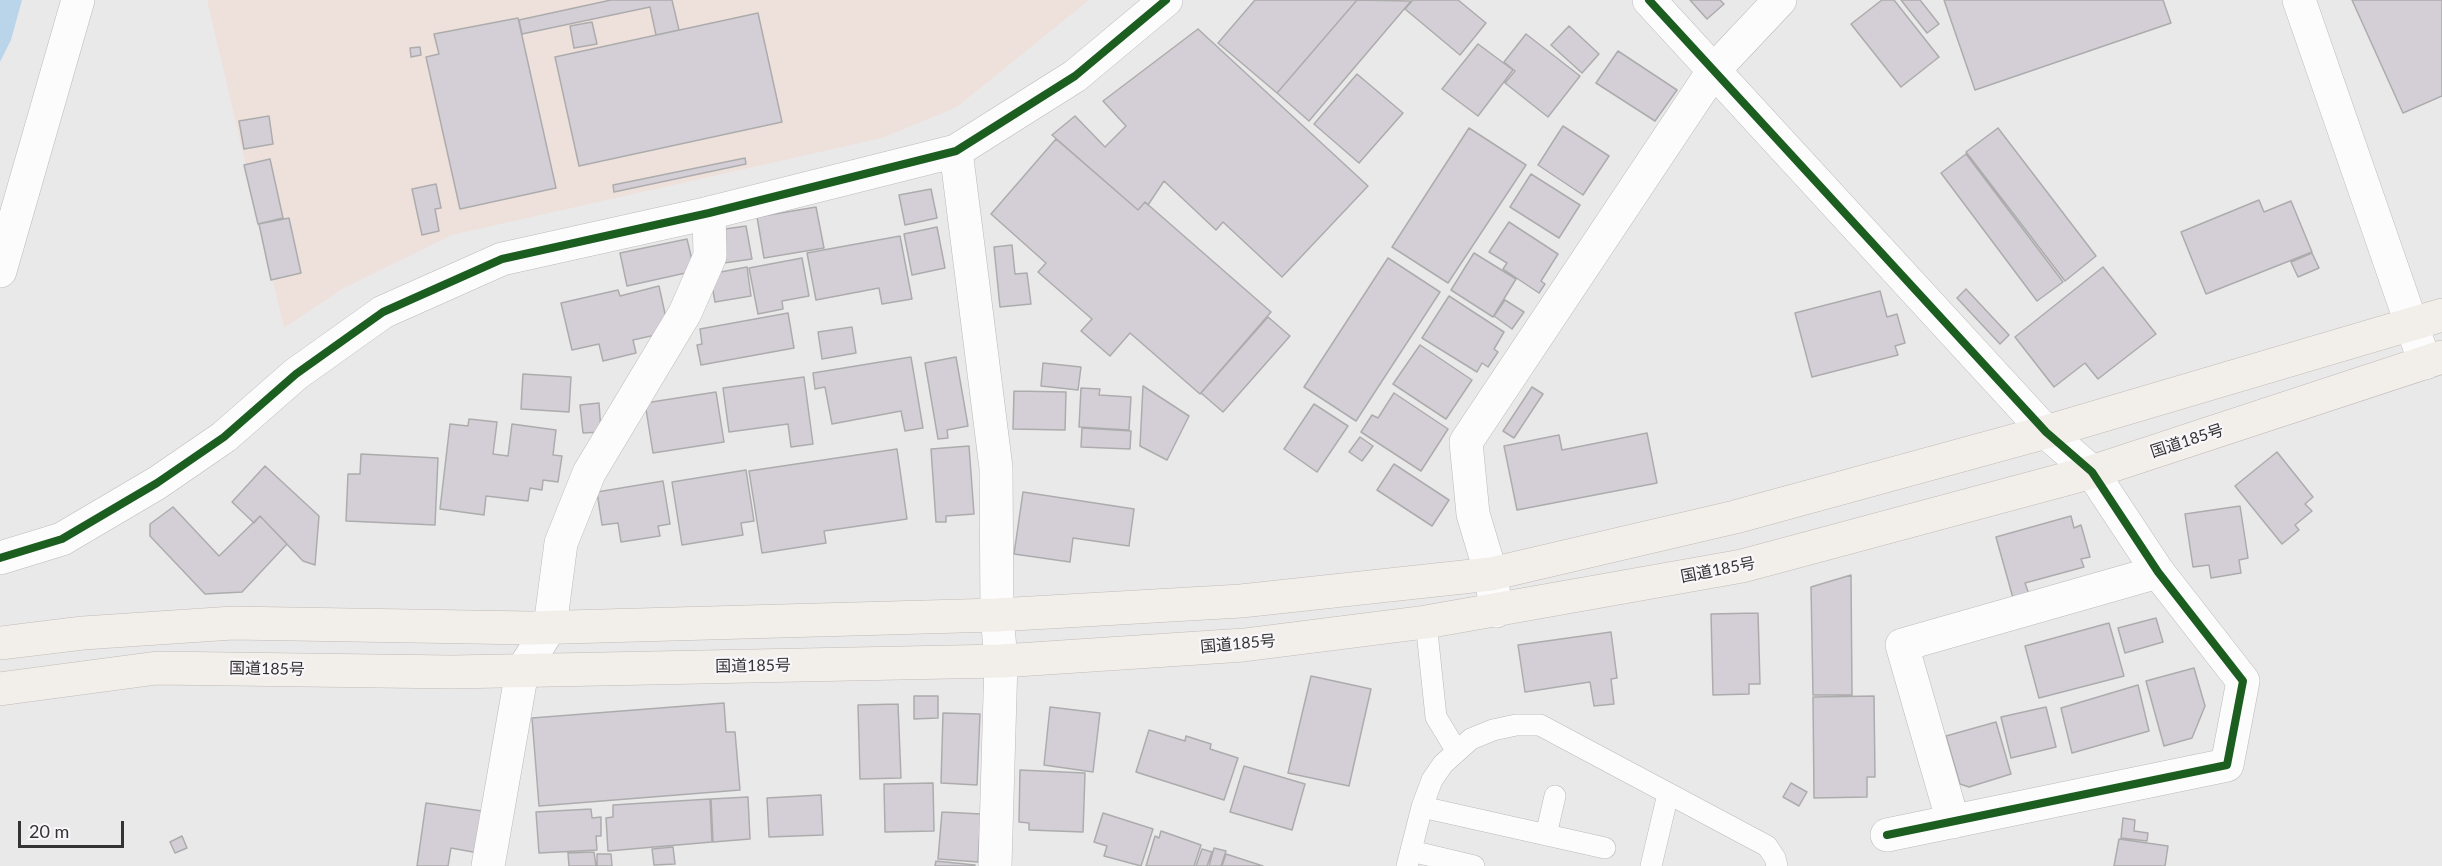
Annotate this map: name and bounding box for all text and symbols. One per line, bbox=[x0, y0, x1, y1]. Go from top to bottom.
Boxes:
street label: 国道185号 bbox=[2148, 420, 2226, 462]
street label: 国道185号 bbox=[1679, 553, 1757, 587]
street label: 国道185号 bbox=[1199, 631, 1277, 657]
street label: 国道185号 bbox=[715, 656, 791, 676]
street label: 国道185号 bbox=[229, 659, 305, 679]
scale bar bbox=[21, 809, 128, 847]
text: 20 m bbox=[29, 820, 69, 842]

